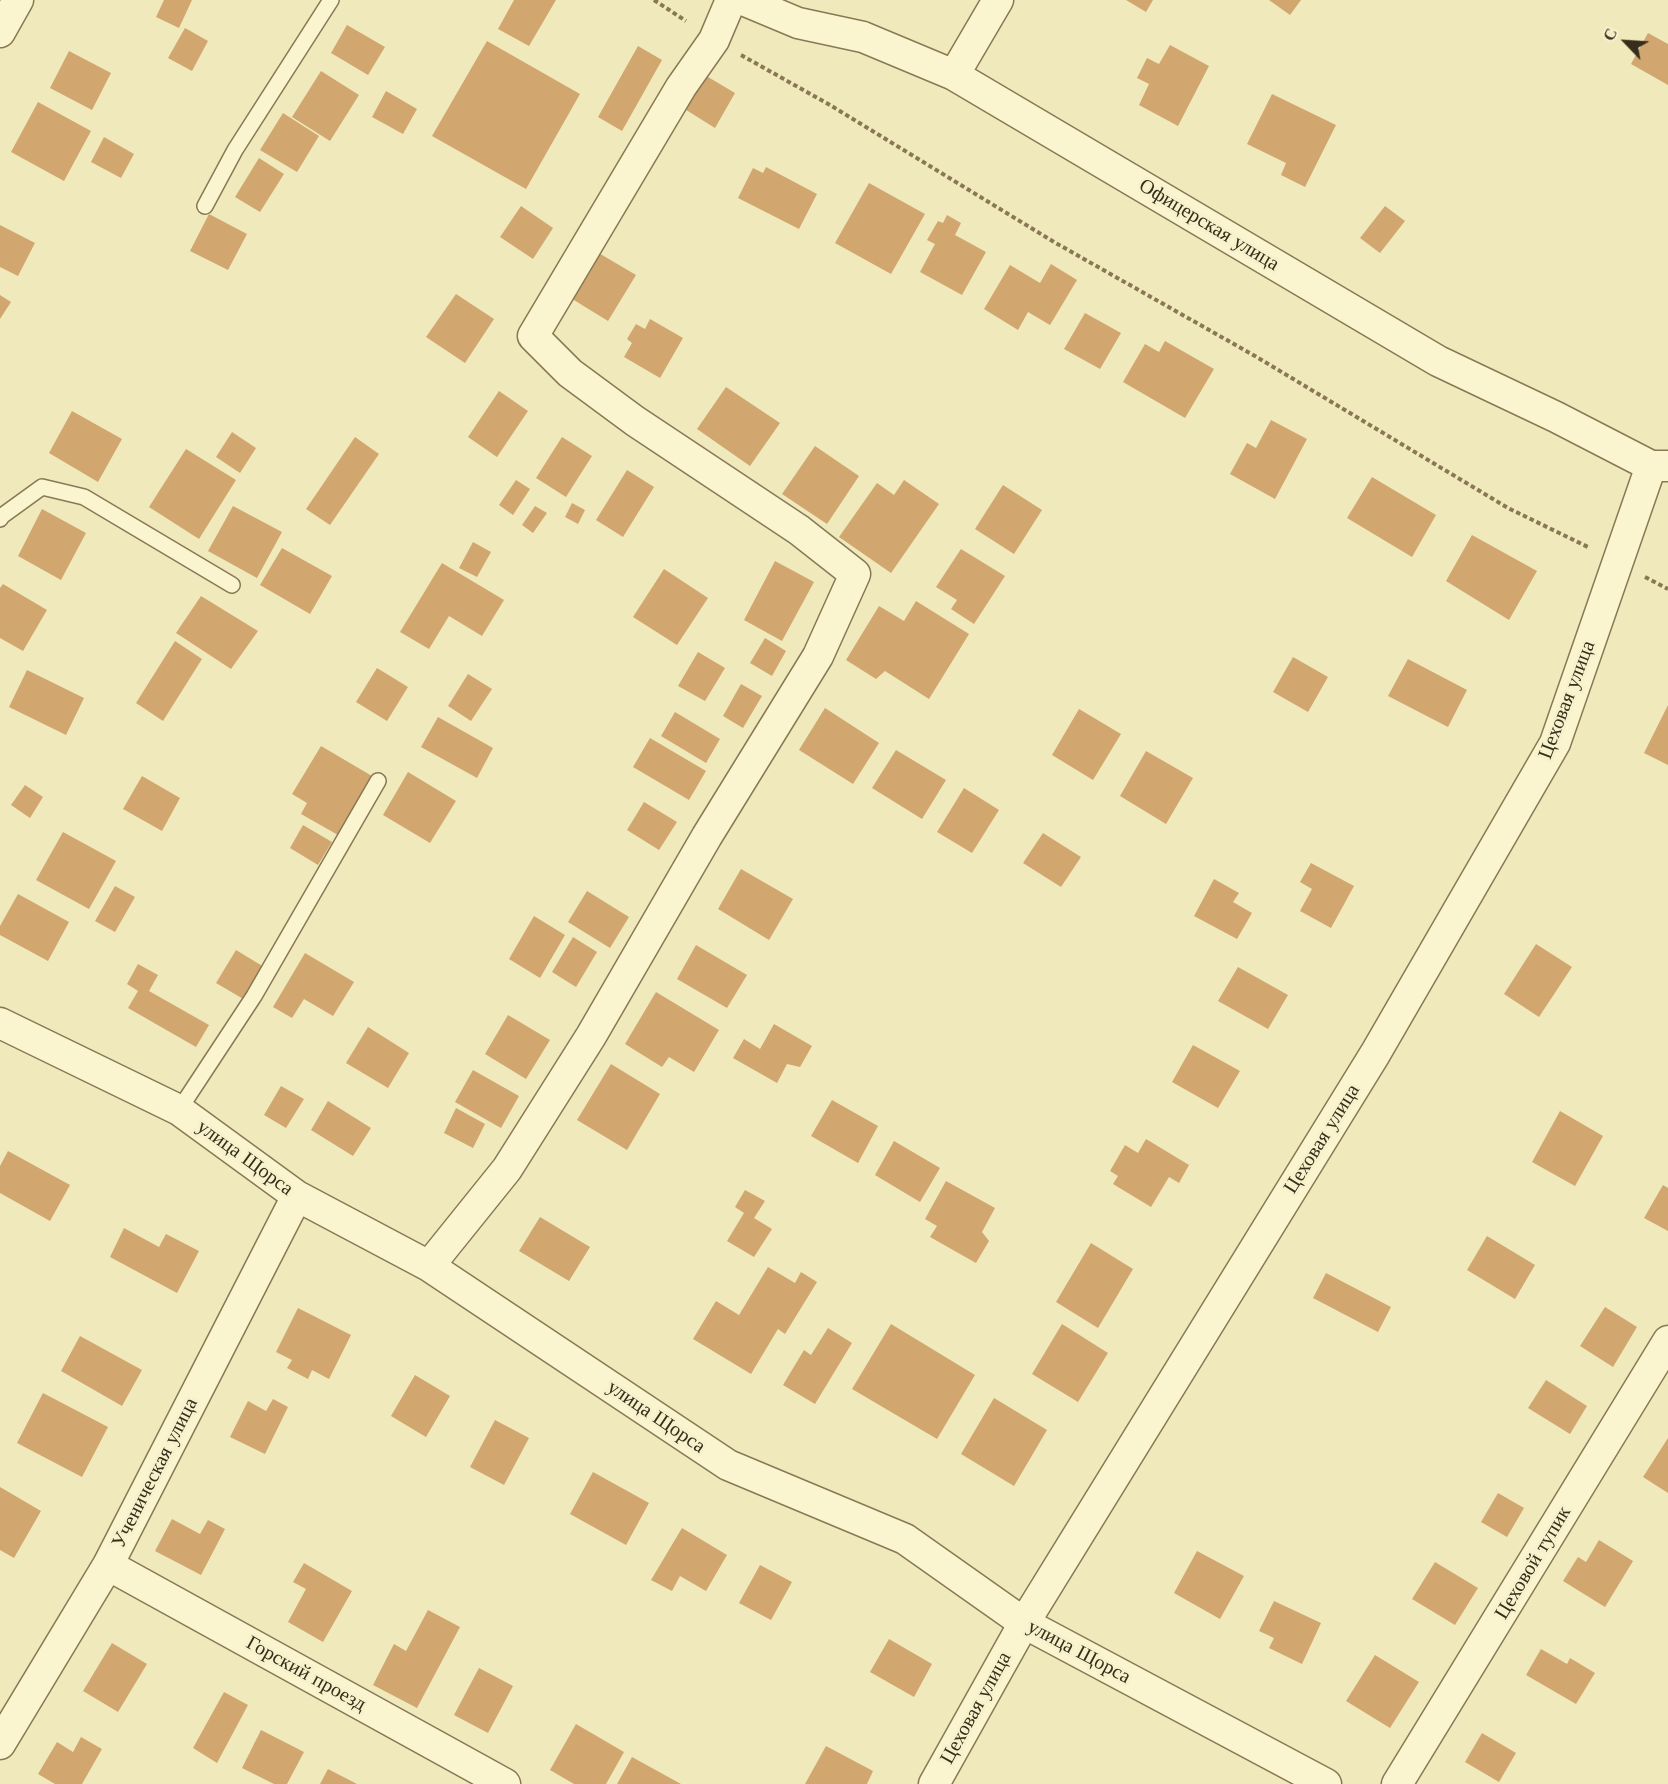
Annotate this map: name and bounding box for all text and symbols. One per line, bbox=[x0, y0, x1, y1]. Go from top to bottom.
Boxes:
north arrow bbox=[1596, 12, 1656, 72]
text: С bbox=[1598, 25, 1621, 44]
street label: Офицерская улица bbox=[1135, 174, 1283, 276]
street label: Цеховая улица bbox=[1533, 638, 1601, 762]
street label: Цеховая улица bbox=[1279, 1080, 1365, 1198]
street label: улица Щорса bbox=[192, 1115, 298, 1201]
street label: улица Щорса bbox=[602, 1375, 710, 1459]
street label: Ученическая улица bbox=[107, 1394, 203, 1552]
street label: Цеховой тупик bbox=[1490, 1502, 1576, 1624]
street label: улица Щорса bbox=[1023, 1615, 1135, 1689]
street label: Горский проезд bbox=[242, 1631, 370, 1717]
street label: Цеховая улица bbox=[935, 1648, 1017, 1768]

